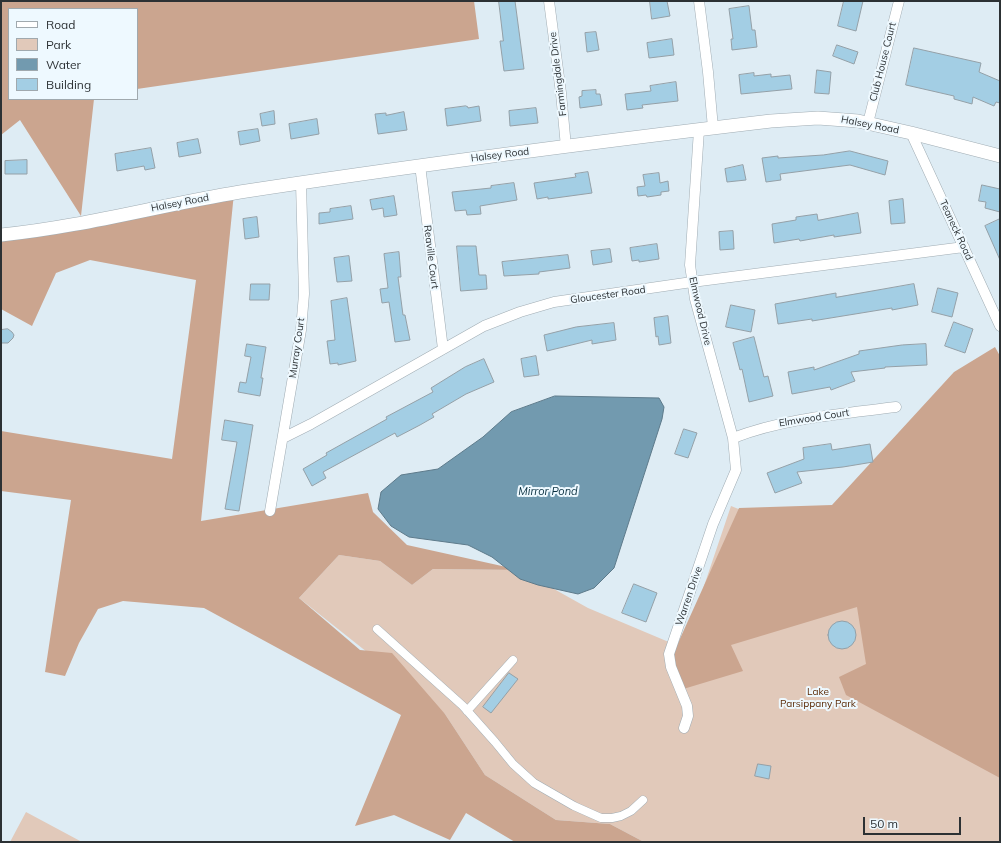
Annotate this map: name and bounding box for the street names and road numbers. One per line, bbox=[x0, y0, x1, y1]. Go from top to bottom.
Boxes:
street label: Club House Court bbox=[867, 21, 899, 103]
street label: Farmingdale Drive bbox=[547, 31, 569, 117]
street label: Halsey Road bbox=[840, 113, 900, 137]
street label: Halsey Road bbox=[470, 145, 530, 165]
street label: Halsey Road bbox=[150, 191, 210, 215]
street label: Teaneck Road bbox=[937, 198, 975, 262]
street label: Reaville Court bbox=[421, 224, 441, 290]
street label: Elmwood Drive bbox=[686, 276, 714, 346]
street label: Gloucester Road bbox=[570, 284, 646, 306]
street label: Murray Court bbox=[287, 317, 307, 379]
street label: Elmwood Court bbox=[778, 407, 850, 429]
street label: Warren Drive bbox=[673, 565, 705, 627]

